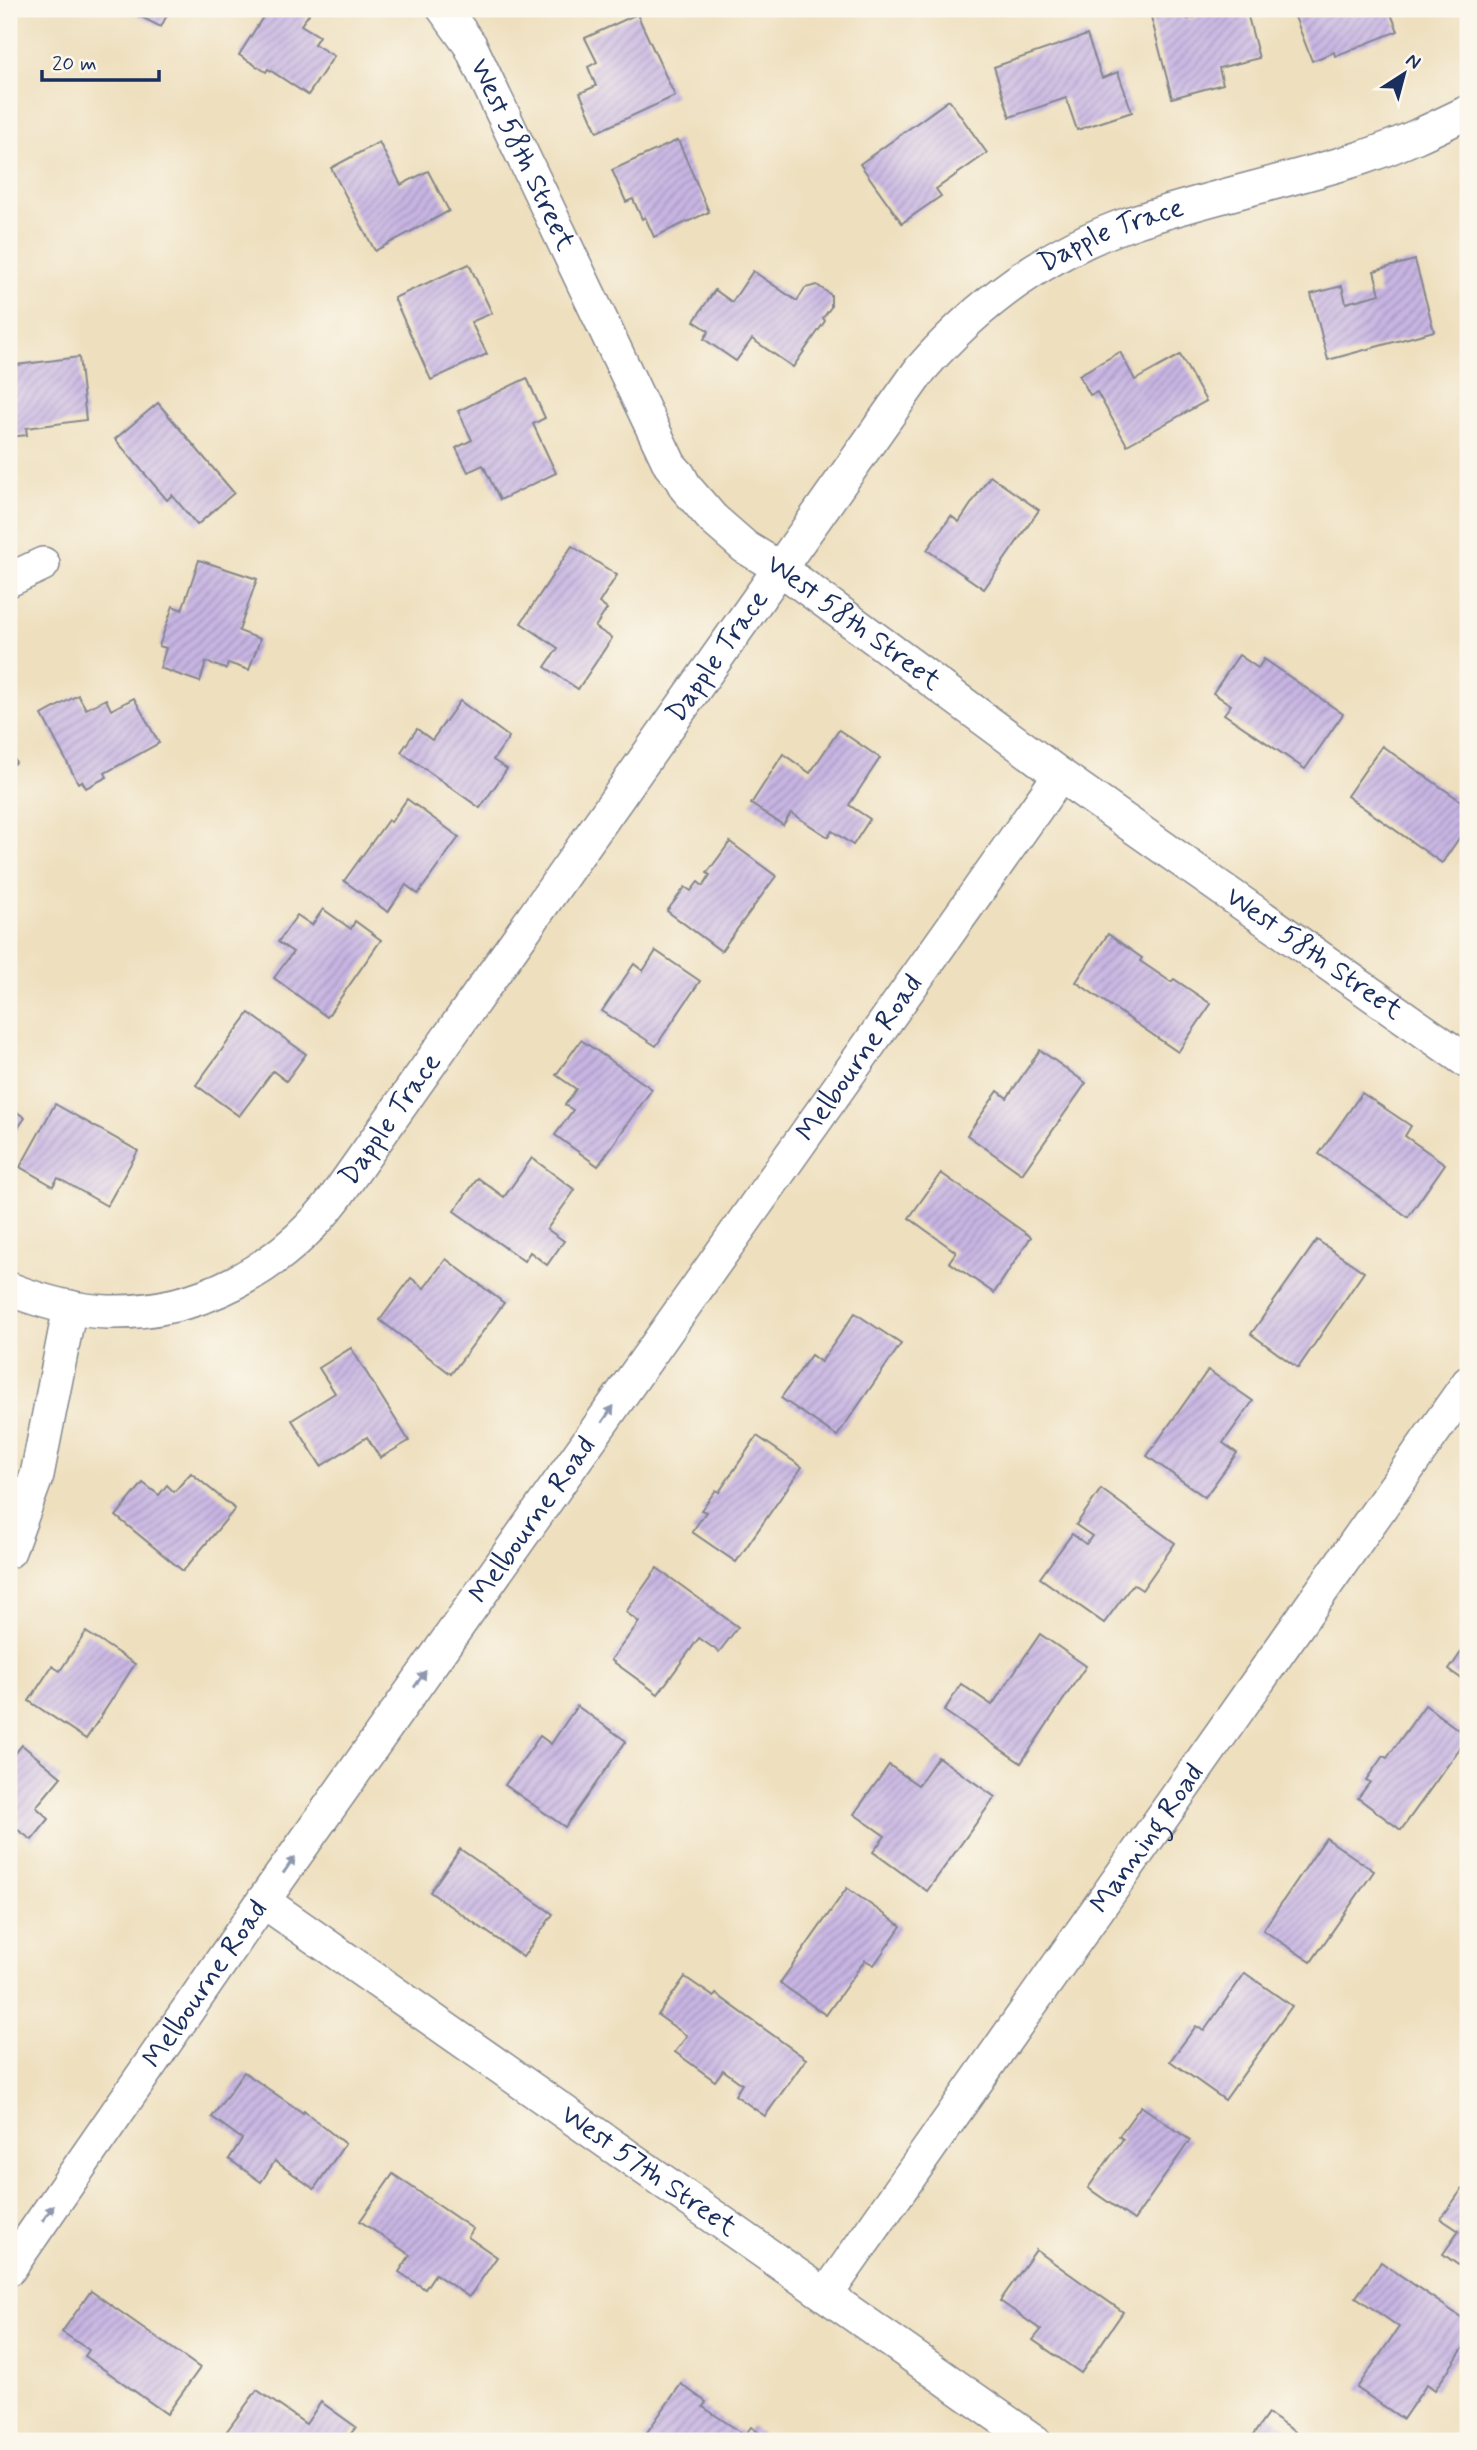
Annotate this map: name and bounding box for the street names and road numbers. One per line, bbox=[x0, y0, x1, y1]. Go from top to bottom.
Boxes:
street label: West 58th Street bbox=[461, 53, 584, 257]
street label: Dapple Trace bbox=[1031, 189, 1188, 282]
street label: West 58th Street bbox=[759, 546, 949, 700]
street label: Dapple Trace bbox=[658, 583, 777, 730]
street label: West 58th Street bbox=[1218, 879, 1410, 1029]
street label: Melbourne Road bbox=[788, 967, 932, 1149]
street label: Dapple Trace bbox=[331, 1046, 450, 1193]
street label: Melbourne Road bbox=[461, 1429, 605, 1611]
street label: Manning Road bbox=[1082, 1757, 1213, 1921]
street label: Melbourne Road bbox=[135, 1893, 277, 2076]
street label: West 57th Street bbox=[553, 2097, 745, 2246]

